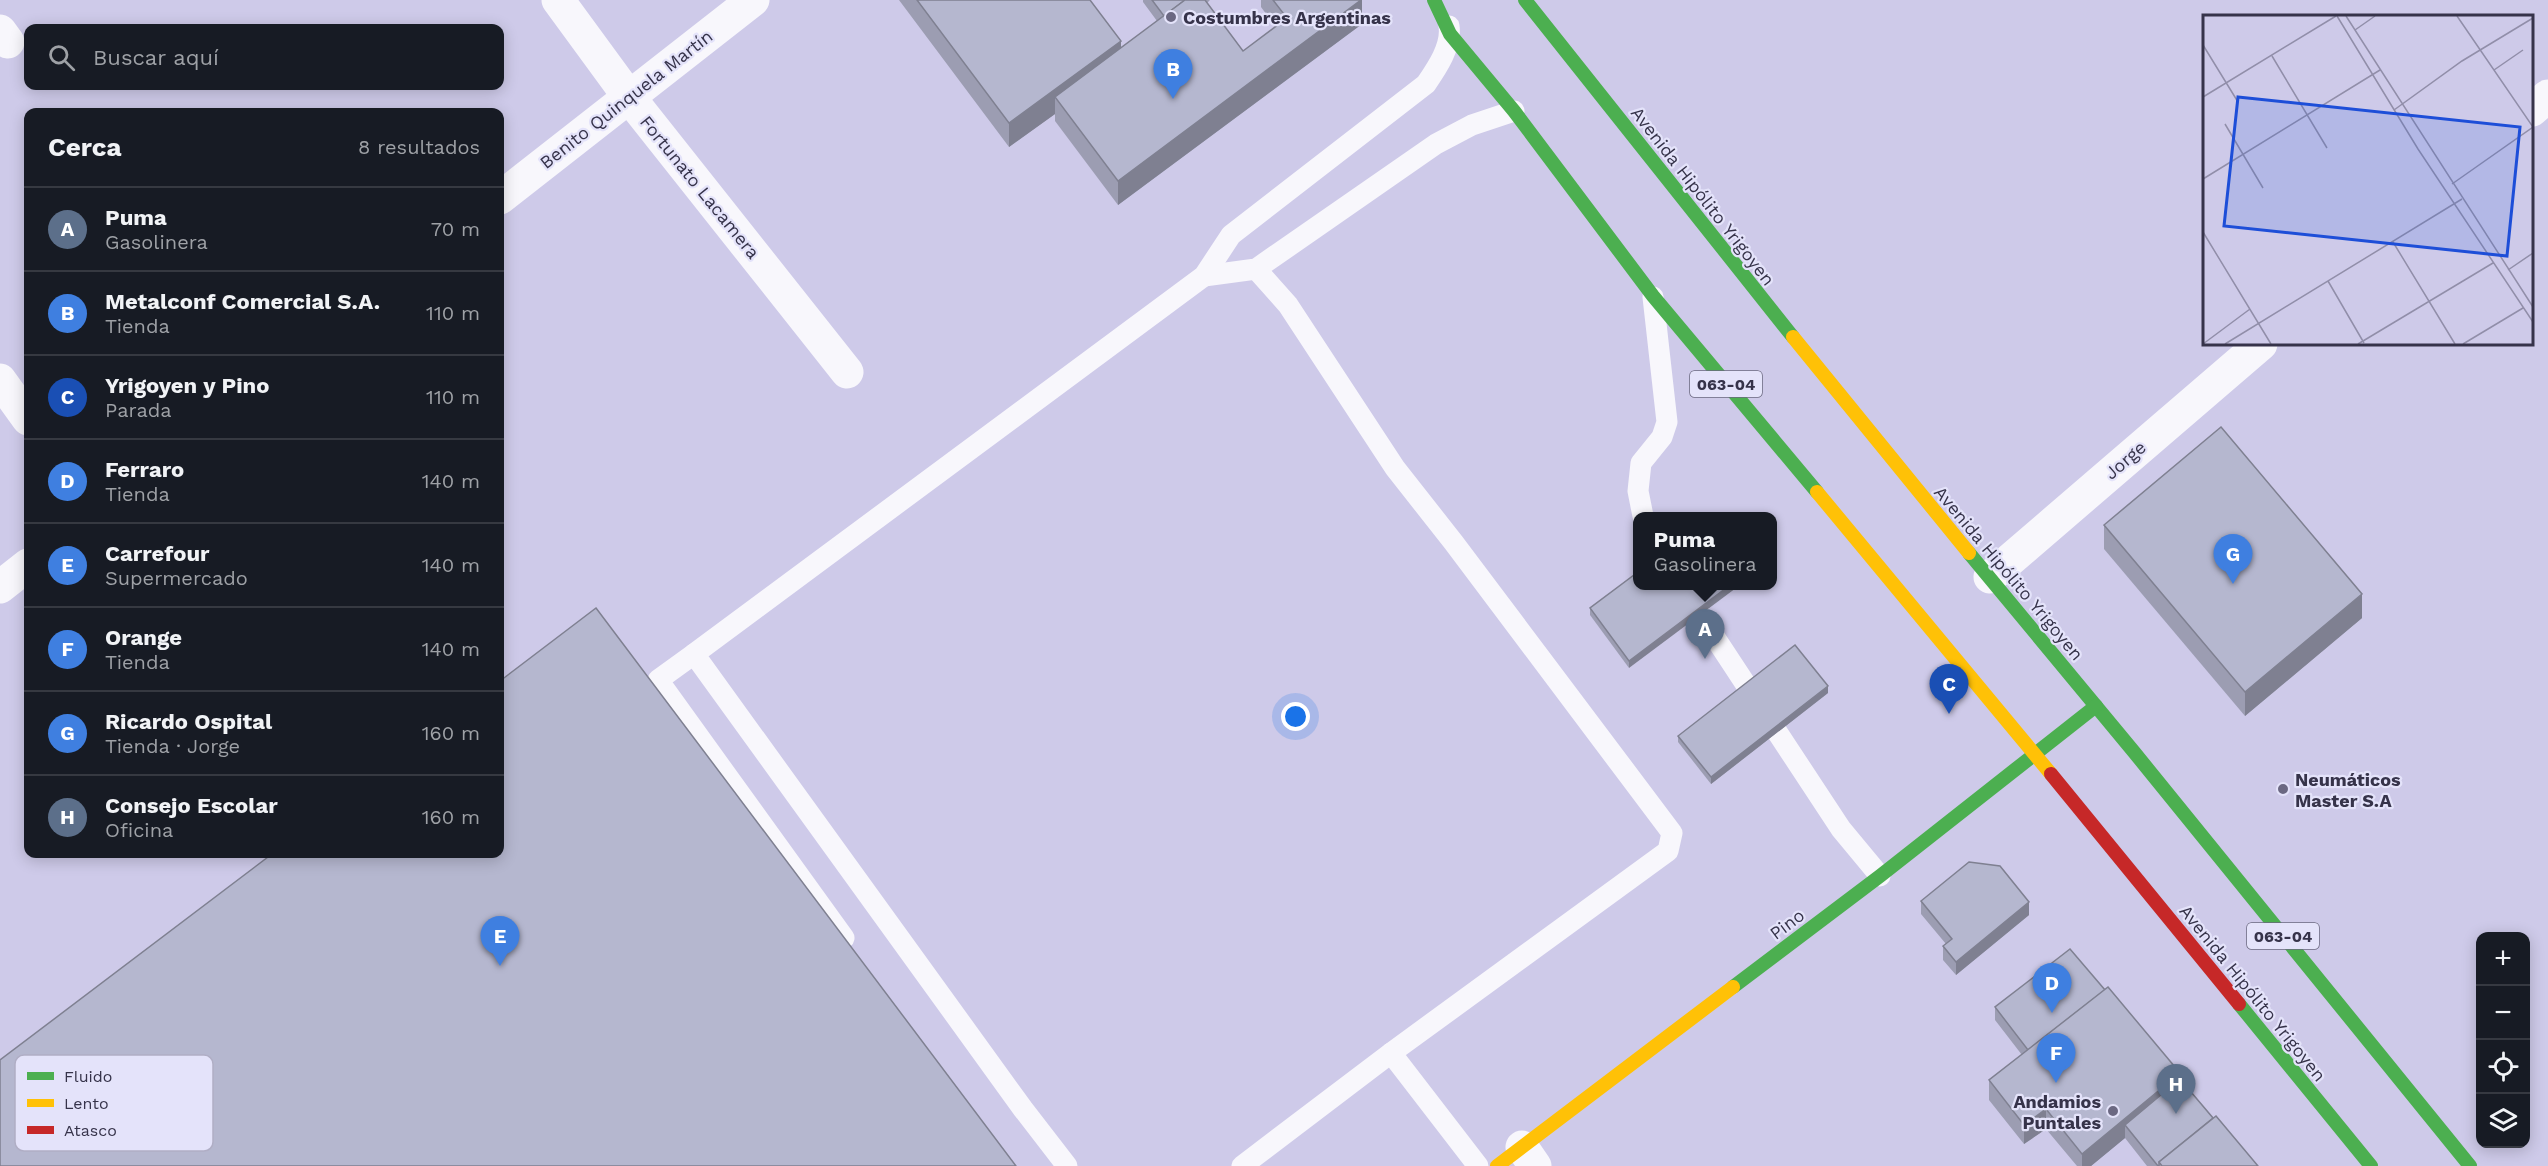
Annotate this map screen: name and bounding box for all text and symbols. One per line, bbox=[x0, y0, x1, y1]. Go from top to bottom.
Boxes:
place label: Costumbres Argentinas bbox=[1183, 7, 1391, 28]
marker: Costumbres Argentinas bbox=[1164, 10, 1178, 24]
inset map bbox=[2203, 15, 2533, 345]
search box bbox=[24, 24, 504, 90]
street label: Benito Quinquela Martín bbox=[536, 25, 716, 173]
icon: search bbox=[45, 41, 78, 74]
text: Buscar aquí bbox=[93, 45, 219, 70]
pin: B bbox=[1154, 50, 1192, 99]
street label: Avenida Hipólito Yrigoyen bbox=[1627, 103, 1779, 289]
street label: Fortunato Lacamera bbox=[636, 111, 764, 263]
text: Cerca bbox=[48, 132, 122, 162]
text: 8 resultados bbox=[358, 135, 480, 159]
text: Puma bbox=[105, 205, 167, 230]
text: A bbox=[61, 217, 74, 241]
text: 70 m bbox=[431, 217, 480, 241]
text: Gasolinera bbox=[105, 230, 208, 254]
text: Metalconf Comercial S.A. bbox=[105, 289, 380, 314]
text: B bbox=[61, 301, 74, 325]
text: 110 m bbox=[426, 301, 480, 325]
text: Tienda bbox=[105, 314, 170, 338]
road number: 063-04 bbox=[1690, 371, 1762, 397]
text: Yrigoyen y Pino bbox=[105, 373, 269, 398]
text: C bbox=[61, 385, 74, 409]
text: 110 m bbox=[426, 385, 480, 409]
text: Parada bbox=[105, 398, 172, 422]
street label: Jorge bbox=[2100, 436, 2150, 484]
text: Ferraro bbox=[105, 457, 184, 482]
text: D bbox=[60, 469, 75, 493]
text: 140 m bbox=[422, 469, 480, 493]
text: Tienda bbox=[105, 482, 170, 506]
street label: Avenida Hipólito Yrigoyen bbox=[1930, 482, 2088, 664]
popup bbox=[1633, 512, 1777, 590]
text: Puma bbox=[1654, 527, 1715, 552]
pin: G bbox=[2214, 534, 2252, 584]
text: Carrefour bbox=[105, 541, 209, 566]
text: Gasolinera bbox=[1654, 552, 1756, 576]
text: E bbox=[61, 553, 74, 577]
text: 140 m bbox=[422, 553, 480, 577]
text: Supermercado bbox=[105, 566, 248, 590]
pin: A bbox=[1686, 610, 1724, 659]
text: Orange bbox=[105, 625, 182, 650]
text: F bbox=[61, 637, 74, 661]
text: 140 m bbox=[422, 637, 480, 661]
text: Tienda bbox=[105, 650, 170, 674]
pin: C bbox=[1930, 664, 1968, 714]
your location bbox=[1281, 702, 1310, 731]
text: Ricardo Ospital bbox=[105, 709, 272, 734]
text: G bbox=[60, 721, 75, 745]
text: 160 m bbox=[422, 721, 480, 745]
text: Tienda · Jorge bbox=[105, 734, 240, 758]
place label: Neumáticos Master S.A bbox=[2295, 769, 2401, 811]
marker: Neumáticos Master S.A bbox=[2276, 782, 2290, 796]
text: Consejo Escolar bbox=[105, 793, 278, 818]
text: H bbox=[60, 805, 75, 829]
text: 160 m bbox=[422, 805, 480, 829]
text: Oficina bbox=[105, 818, 173, 842]
street label: Avenida Hipólito Yrigoyen bbox=[2175, 900, 2331, 1086]
street label: Pino bbox=[1766, 904, 1808, 944]
pin: E bbox=[480, 916, 520, 966]
road number: 063-04 bbox=[2247, 923, 2319, 949]
map controls bbox=[2476, 932, 2530, 1148]
button: + bbox=[2476, 932, 2530, 986]
pin: D bbox=[2032, 964, 2072, 1013]
button: − bbox=[2476, 986, 2530, 1040]
pin: F bbox=[2036, 1034, 2076, 1083]
button: locate bbox=[2476, 1040, 2530, 1094]
legend bbox=[15, 1055, 213, 1151]
pin: H bbox=[2156, 1064, 2196, 1114]
text: Fluido bbox=[64, 1067, 112, 1086]
place label: Andamios Puntales bbox=[2013, 1091, 2101, 1133]
text: Lento bbox=[64, 1094, 109, 1113]
button: layers bbox=[2476, 1094, 2530, 1148]
marker: Andamios Puntales bbox=[2106, 1104, 2120, 1118]
text: Atasco bbox=[64, 1121, 117, 1140]

